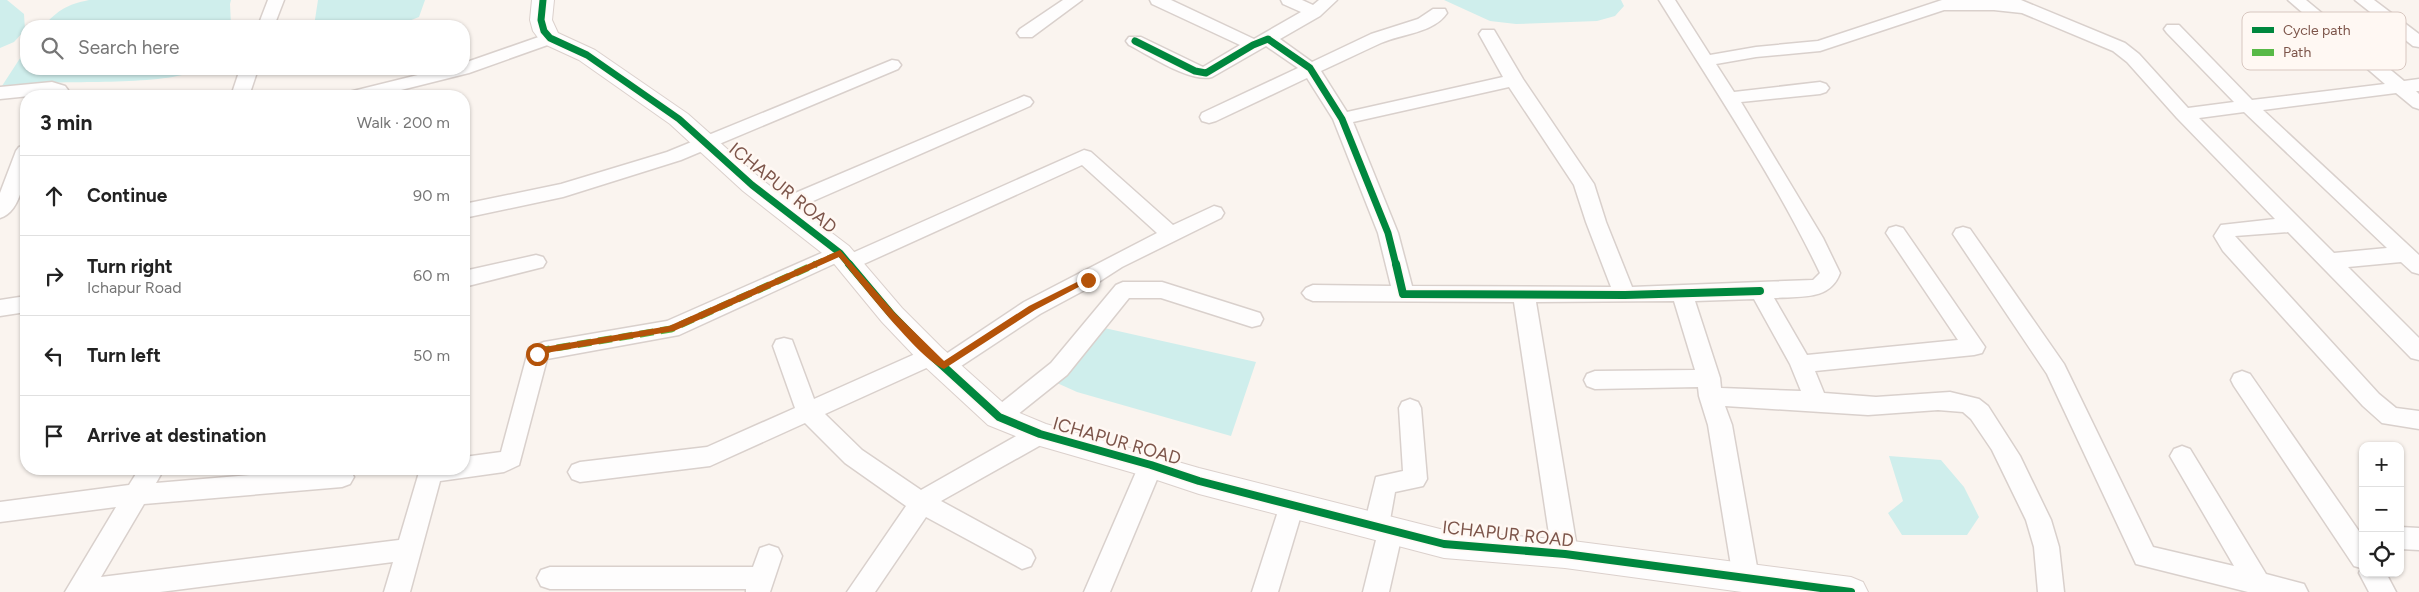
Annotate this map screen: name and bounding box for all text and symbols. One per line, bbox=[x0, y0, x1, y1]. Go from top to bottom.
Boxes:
legend bbox=[2242, 12, 2406, 70]
search box bbox=[20, 20, 470, 75]
text: Cycle path bbox=[2283, 22, 2351, 39]
icon: search bbox=[38, 34, 66, 62]
text: Search here bbox=[78, 36, 180, 59]
text: Path bbox=[2283, 44, 2311, 61]
text: 3 min bbox=[40, 110, 92, 135]
text: Walk · 200 m bbox=[357, 113, 450, 132]
street label: ICHAPUR ROAD bbox=[725, 138, 841, 238]
icon: ahead bbox=[40, 182, 68, 210]
text: Continue bbox=[87, 184, 167, 207]
text: 90 m bbox=[413, 186, 450, 205]
text: Turn right bbox=[87, 255, 173, 278]
icon: right bbox=[40, 262, 68, 290]
text: 60 m bbox=[413, 266, 450, 285]
route end bbox=[1077, 269, 1100, 292]
text: Ichapur Road bbox=[87, 278, 182, 297]
icon: left bbox=[40, 342, 68, 370]
route start bbox=[526, 343, 549, 366]
text: Turn left bbox=[87, 344, 161, 367]
text: 50 m bbox=[413, 346, 450, 365]
street label: ICHAPUR ROAD bbox=[1050, 412, 1184, 470]
icon: arrive bbox=[40, 422, 68, 450]
text: Arrive at destination bbox=[87, 424, 266, 447]
map controls bbox=[2359, 442, 2404, 577]
button: + bbox=[2359, 442, 2404, 487]
button: − bbox=[2359, 487, 2404, 532]
street label: ICHAPUR ROAD bbox=[1441, 516, 1575, 552]
button: locate bbox=[2359, 532, 2404, 577]

